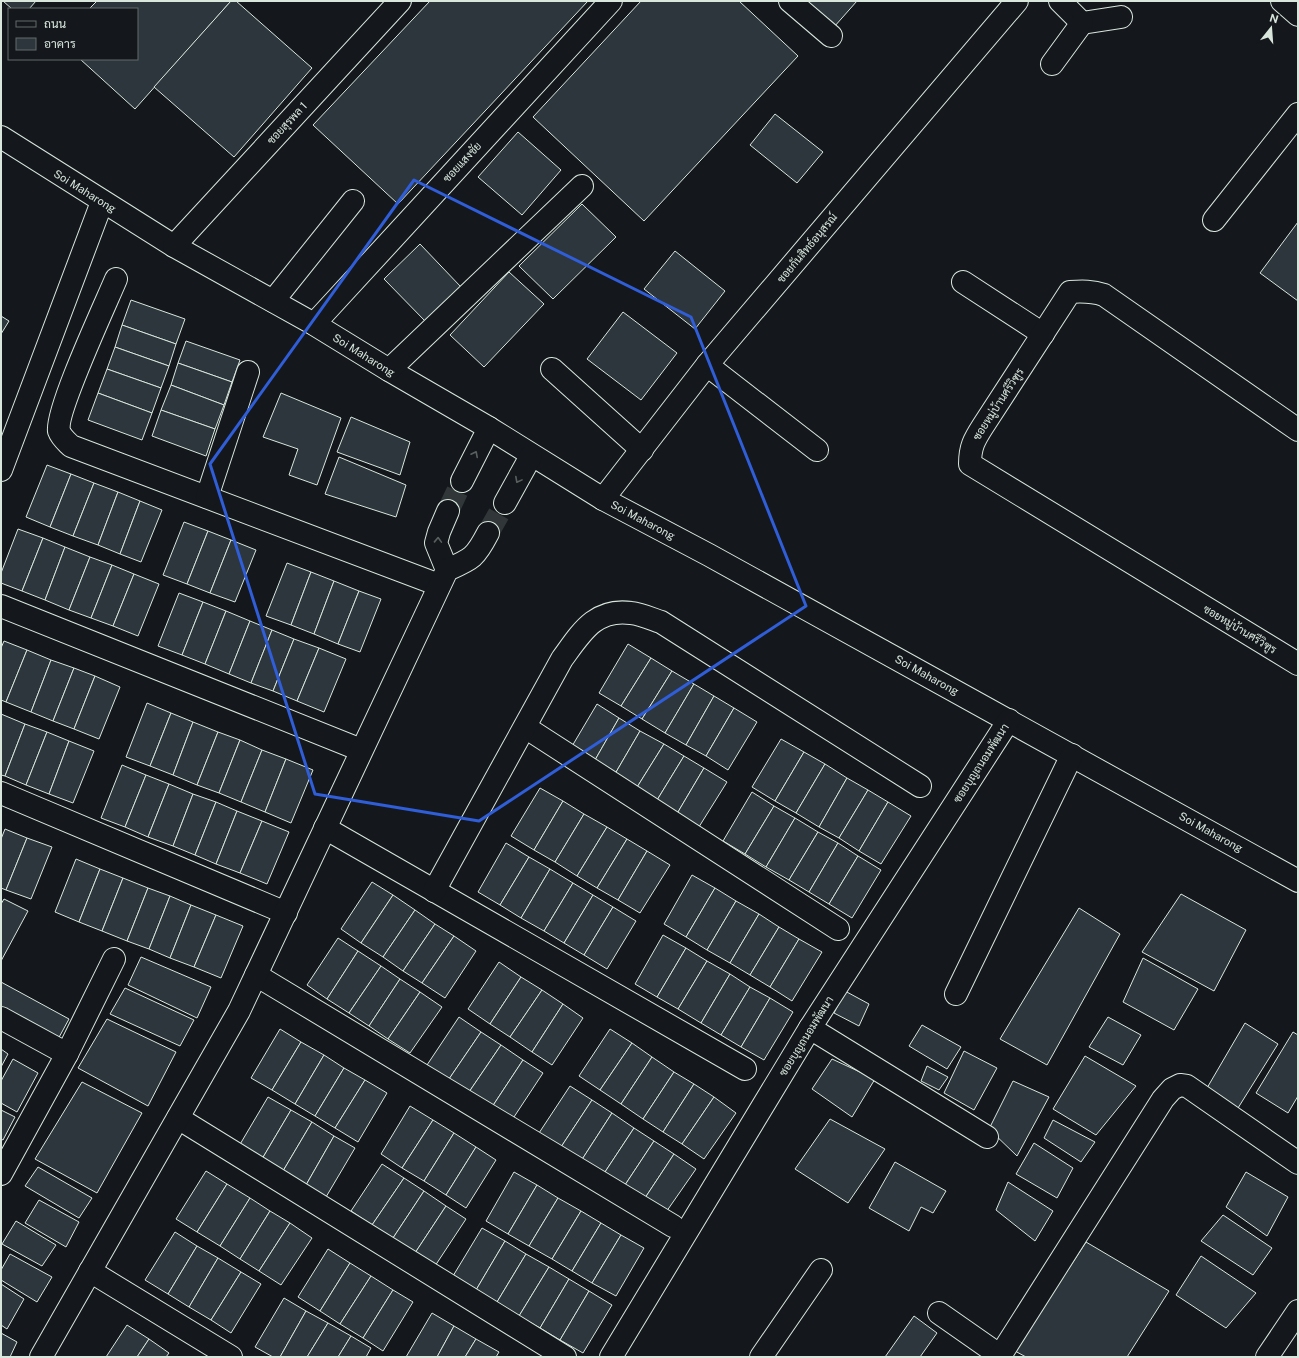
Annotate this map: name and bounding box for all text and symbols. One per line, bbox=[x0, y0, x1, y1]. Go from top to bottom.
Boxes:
legend bbox=[8, 8, 138, 60]
north arrow bbox=[1251, 8, 1291, 48]
text: N bbox=[1268, 11, 1280, 25]
text: ถนน bbox=[44, 17, 67, 31]
text: อาคาร bbox=[44, 37, 76, 51]
street label: ซอยสุรพล 1 bbox=[265, 100, 312, 148]
street label: ซอยแสงชัย bbox=[440, 139, 484, 184]
street label: Soi Maharong bbox=[52, 167, 118, 215]
street label: ซอยกันสิทธ์อนุสรณ์ bbox=[773, 210, 842, 287]
street label: Soi Maharong bbox=[331, 331, 397, 379]
street label: ซอยหมู่บ้านศรีวิฑูร bbox=[969, 365, 1027, 443]
one-way arrow bbox=[471, 451, 478, 459]
one-way arrow bbox=[515, 475, 522, 483]
street label: Soi Maharong bbox=[609, 498, 677, 542]
one-way arrow bbox=[434, 537, 442, 543]
street label: ซอยหมู่บ้านศรีวิฑูร bbox=[1200, 601, 1280, 657]
street label: Soi Maharong bbox=[893, 653, 961, 697]
street label: ซอยบุญถนอมพัฒนา bbox=[950, 721, 1014, 806]
street label: Soi Maharong bbox=[1177, 810, 1245, 854]
street label: ซอยบุญถนอมพัฒนา bbox=[776, 993, 838, 1080]

